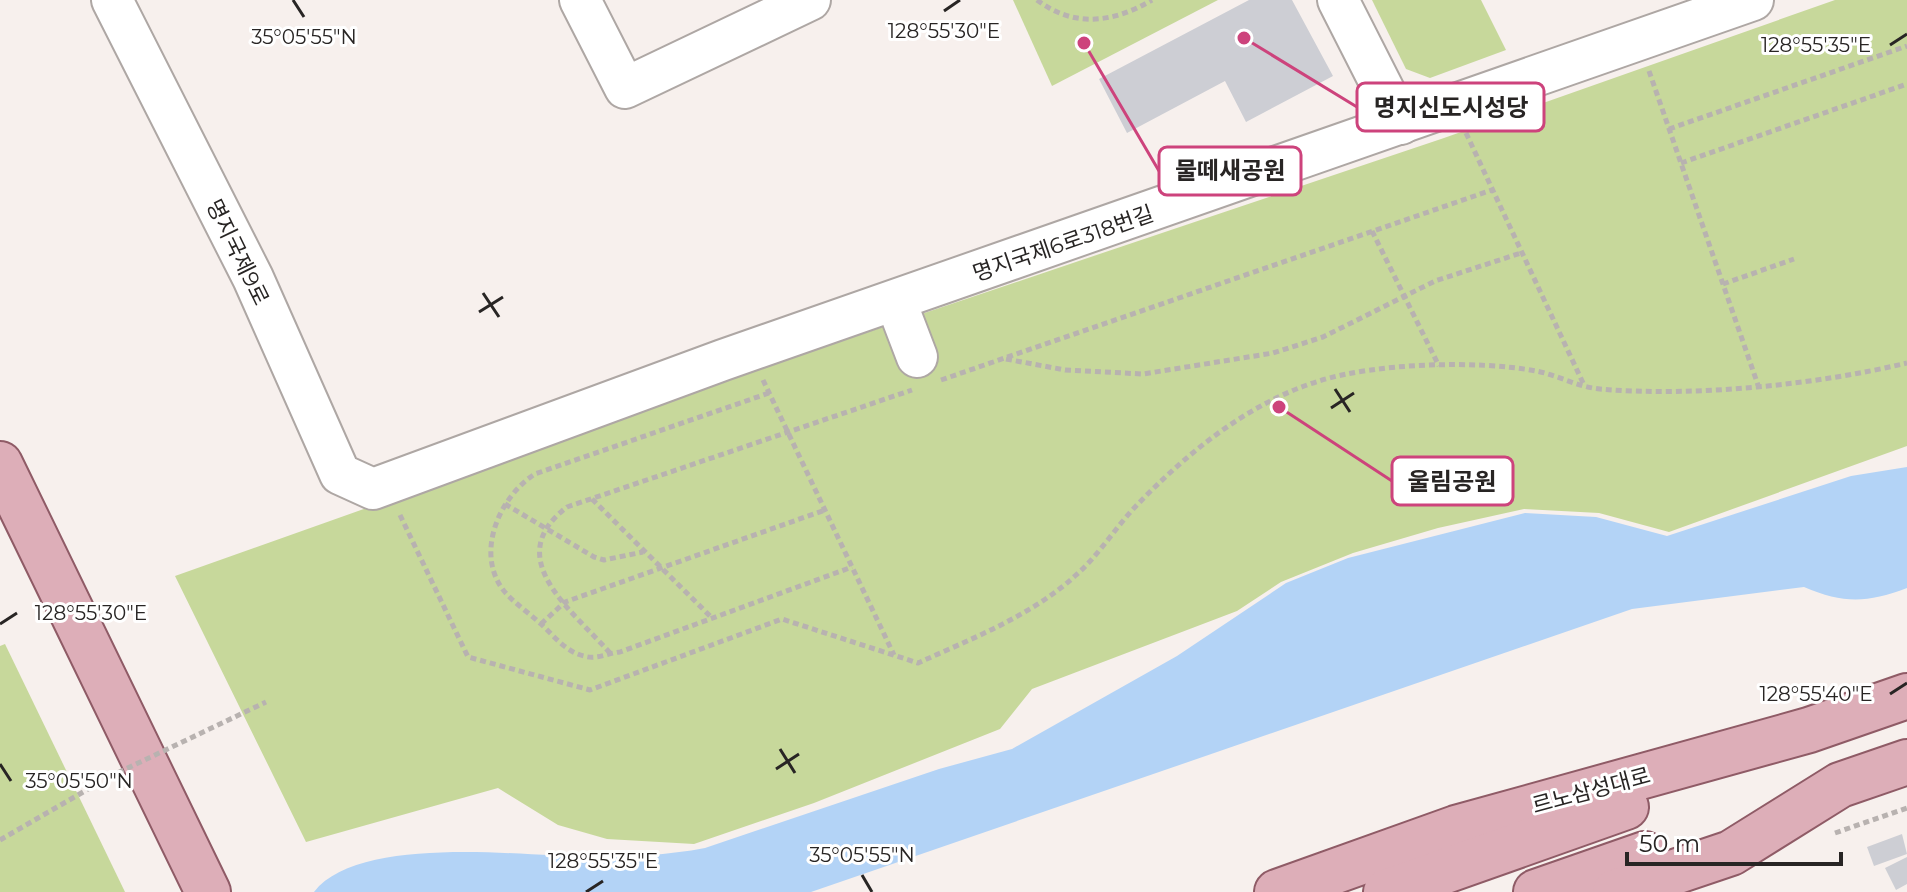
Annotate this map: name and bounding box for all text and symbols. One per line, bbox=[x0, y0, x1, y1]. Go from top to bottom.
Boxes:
text: 128°55'30"E bbox=[888, 19, 1000, 43]
text: 35°05'55"N bbox=[251, 25, 357, 49]
text: 128°55'35"E bbox=[1761, 33, 1871, 57]
callout: 명지신도시성당 bbox=[1357, 83, 1544, 131]
text: 명지신도시성당 bbox=[1374, 93, 1528, 122]
callout: 물떼새공원 bbox=[1159, 147, 1301, 195]
text: 물떼새공원 bbox=[1175, 156, 1285, 185]
street label: 명지국제9로 bbox=[200, 195, 275, 310]
street label: 명지국제6로318번길 bbox=[969, 200, 1157, 287]
callout: 울림공원 bbox=[1392, 457, 1513, 505]
text: 울림공원 bbox=[1408, 467, 1496, 496]
text: 128°55'30"E bbox=[35, 601, 147, 625]
text: 128°55'40"E bbox=[1759, 682, 1873, 706]
street label: 르노삼성대로 bbox=[1529, 762, 1653, 819]
text: 35°05'50"N bbox=[25, 769, 133, 793]
scale bar bbox=[1627, 816, 1841, 866]
text: 50 m bbox=[1639, 829, 1700, 858]
text: 35°05'55"N bbox=[809, 843, 915, 867]
text: 128°55'35"E bbox=[548, 849, 658, 873]

